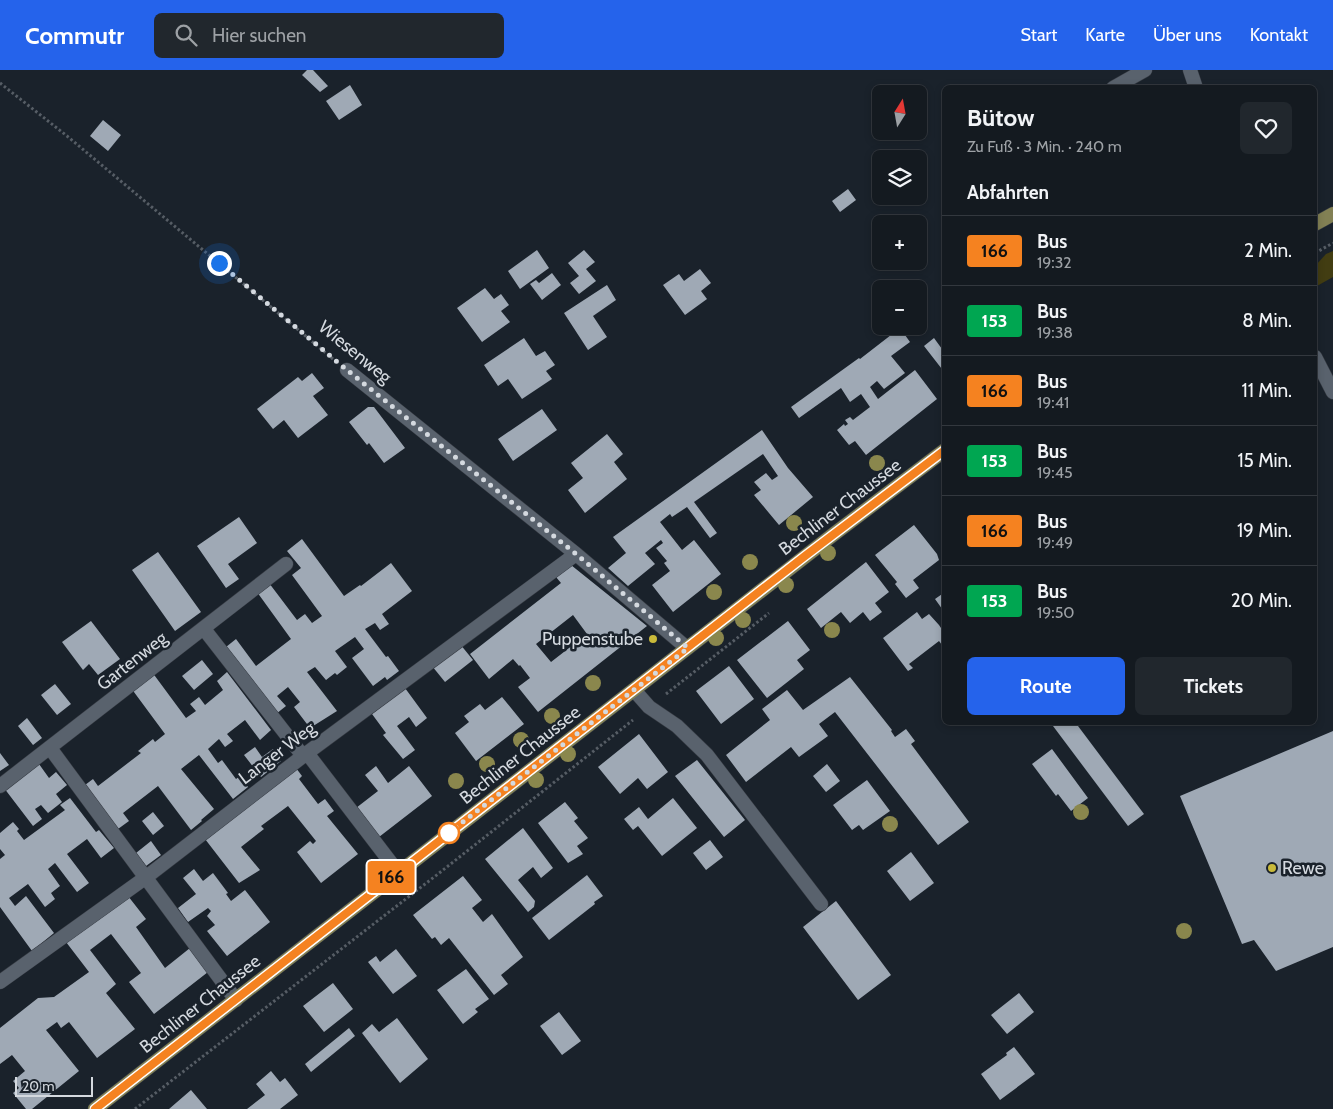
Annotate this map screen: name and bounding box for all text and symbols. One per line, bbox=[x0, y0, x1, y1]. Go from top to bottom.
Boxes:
search box bbox=[154, 13, 504, 58]
text: Commutr bbox=[25, 21, 124, 50]
icon: search bbox=[172, 21, 200, 49]
text: Hier suchen bbox=[212, 24, 306, 47]
text: Start bbox=[1021, 24, 1057, 46]
text: Karte bbox=[1085, 24, 1125, 46]
text: Über uns bbox=[1153, 24, 1222, 46]
text: Kontakt bbox=[1250, 24, 1308, 46]
north arrow bbox=[872, 85, 928, 140]
map controls bbox=[872, 85, 927, 335]
button: heart bbox=[1240, 102, 1292, 154]
text: Bütow bbox=[967, 103, 1034, 132]
text: Zu Fuß · 3 Min. · 240 m bbox=[967, 137, 1122, 156]
button: layers bbox=[872, 150, 927, 205]
text: Abfahrten bbox=[967, 181, 1049, 204]
button: + bbox=[872, 215, 927, 270]
text: Bus bbox=[1037, 230, 1067, 253]
text: 2 Min. bbox=[1244, 239, 1292, 262]
text: 166 bbox=[981, 240, 1008, 262]
your location bbox=[207, 251, 232, 276]
text: 19:32 bbox=[1037, 253, 1072, 272]
button: − bbox=[872, 280, 927, 335]
text: Bus bbox=[1037, 300, 1067, 323]
text: 8 Min. bbox=[1242, 309, 1292, 332]
text: 153 bbox=[981, 310, 1008, 332]
street label: Wiesenweg bbox=[314, 316, 397, 389]
text: 19:38 bbox=[1037, 323, 1073, 342]
text: Bus bbox=[1037, 370, 1067, 393]
text: 11 Min. bbox=[1241, 379, 1292, 402]
text: 166 bbox=[981, 380, 1008, 402]
text: 19:41 bbox=[1037, 393, 1069, 412]
text: Bus bbox=[1037, 440, 1067, 463]
text: 15 Min. bbox=[1237, 449, 1292, 472]
text: 153 bbox=[981, 450, 1008, 472]
street label: Bechliner Chaussee bbox=[775, 454, 905, 560]
text: 19:45 bbox=[1037, 463, 1073, 482]
text: Bus bbox=[1037, 510, 1067, 533]
text: 19 Min. bbox=[1237, 519, 1292, 542]
text: 166 bbox=[981, 520, 1008, 542]
text: 19:49 bbox=[1037, 533, 1073, 552]
text: Bus bbox=[1037, 580, 1067, 603]
text: 20 Min. bbox=[1231, 589, 1292, 612]
text: 153 bbox=[981, 590, 1008, 612]
text: 19:50 bbox=[1037, 603, 1074, 622]
street label: Gartenweg bbox=[93, 626, 172, 695]
place label: Puppenstube bbox=[542, 628, 643, 650]
marker: Puppenstube bbox=[647, 633, 659, 645]
button: Route bbox=[967, 657, 1125, 715]
button: Tickets bbox=[1135, 657, 1292, 715]
street label: Bechliner Chaussee bbox=[455, 701, 585, 809]
street label: Langer Weg bbox=[234, 716, 320, 789]
unlabelled marker bbox=[438, 822, 460, 844]
place label: Rewe bbox=[1282, 857, 1324, 879]
line badge: 166 bbox=[362, 861, 420, 893]
marker: Rewe bbox=[1266, 862, 1278, 874]
text: 166 bbox=[378, 866, 404, 888]
street label: Bechliner Chaussee bbox=[135, 950, 265, 1058]
scale bar bbox=[15, 1074, 92, 1097]
text: 20 m bbox=[22, 1077, 55, 1095]

